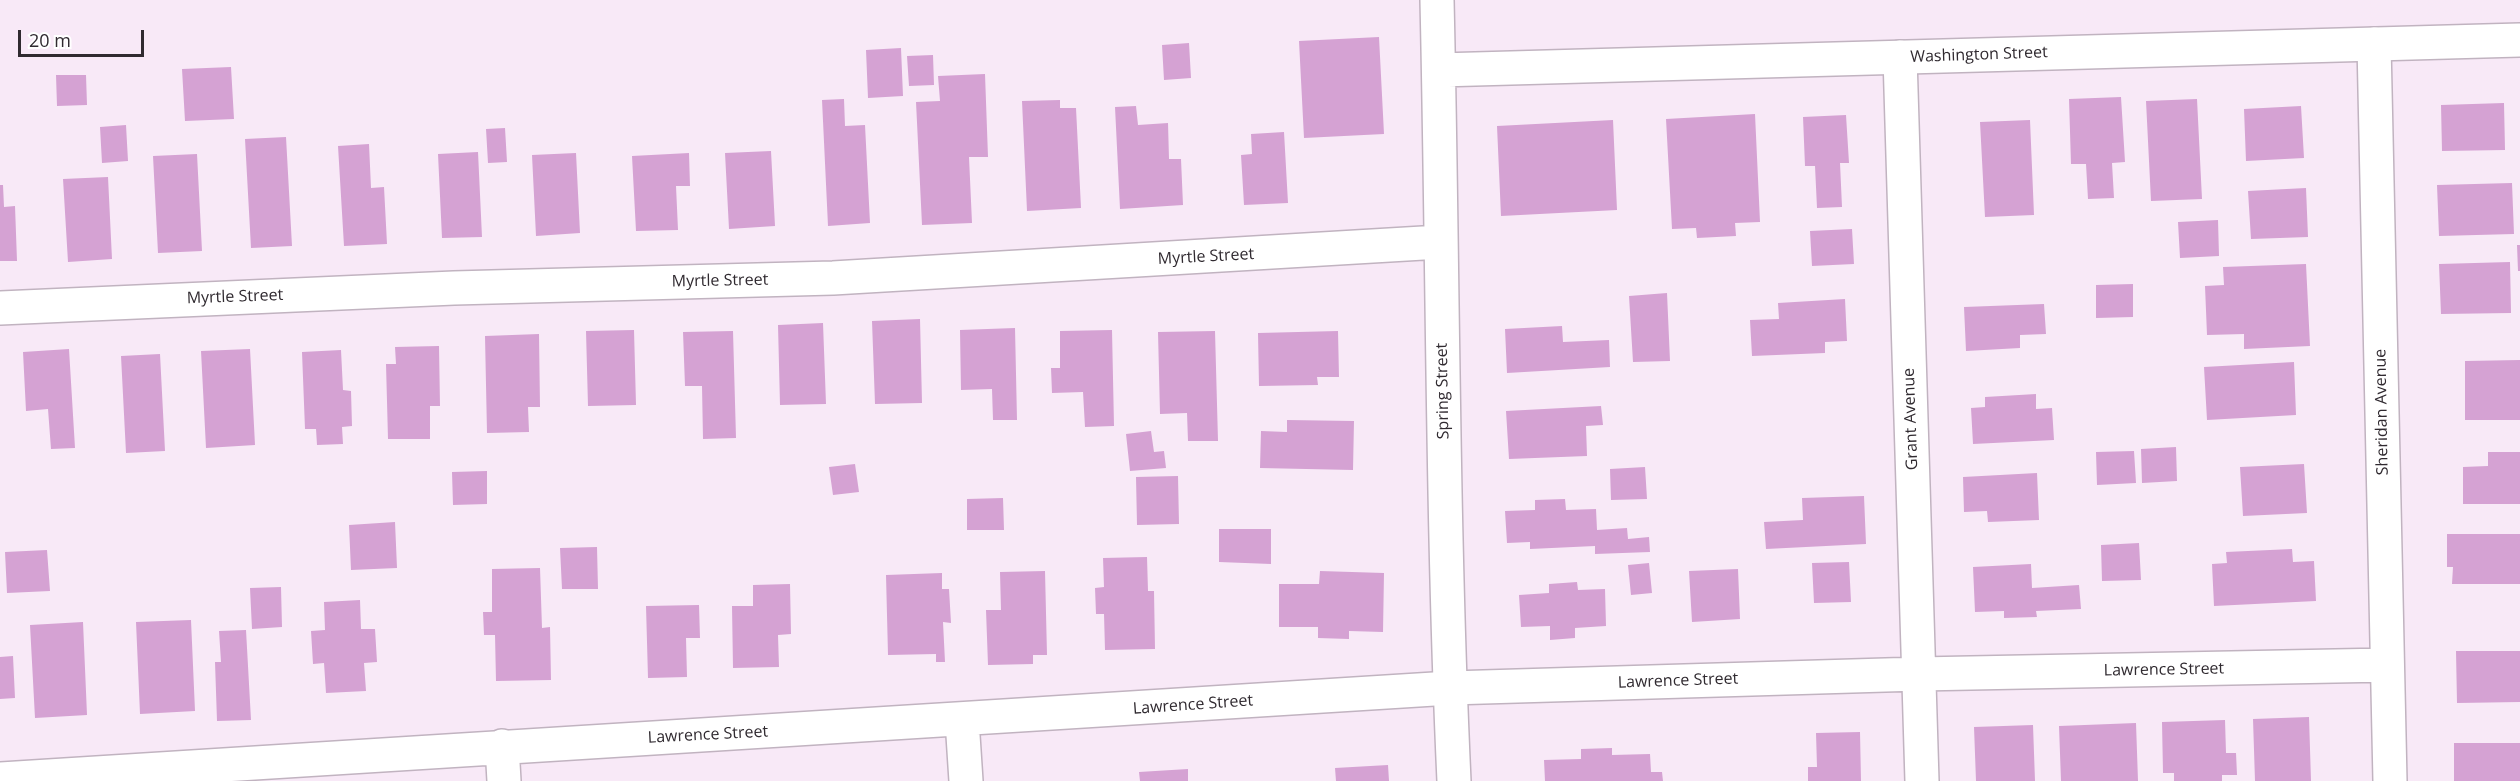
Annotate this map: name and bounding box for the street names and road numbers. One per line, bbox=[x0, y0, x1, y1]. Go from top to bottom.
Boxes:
street label: Washington Street bbox=[1910, 43, 2048, 67]
street label: Myrtle Street bbox=[1157, 245, 1255, 269]
street label: Myrtle Street bbox=[672, 271, 768, 291]
street label: Myrtle Street bbox=[186, 286, 284, 308]
street label: Spring Street bbox=[1433, 343, 1453, 439]
street label: Sheridan Avenue bbox=[2371, 349, 2393, 475]
street label: Grant Avenue bbox=[1900, 367, 1922, 471]
street label: Lawrence Street bbox=[2104, 659, 2224, 681]
street label: Lawrence Street bbox=[1617, 669, 1739, 693]
street label: Lawrence Street bbox=[1132, 691, 1254, 719]
street label: Lawrence Street bbox=[647, 722, 769, 748]

